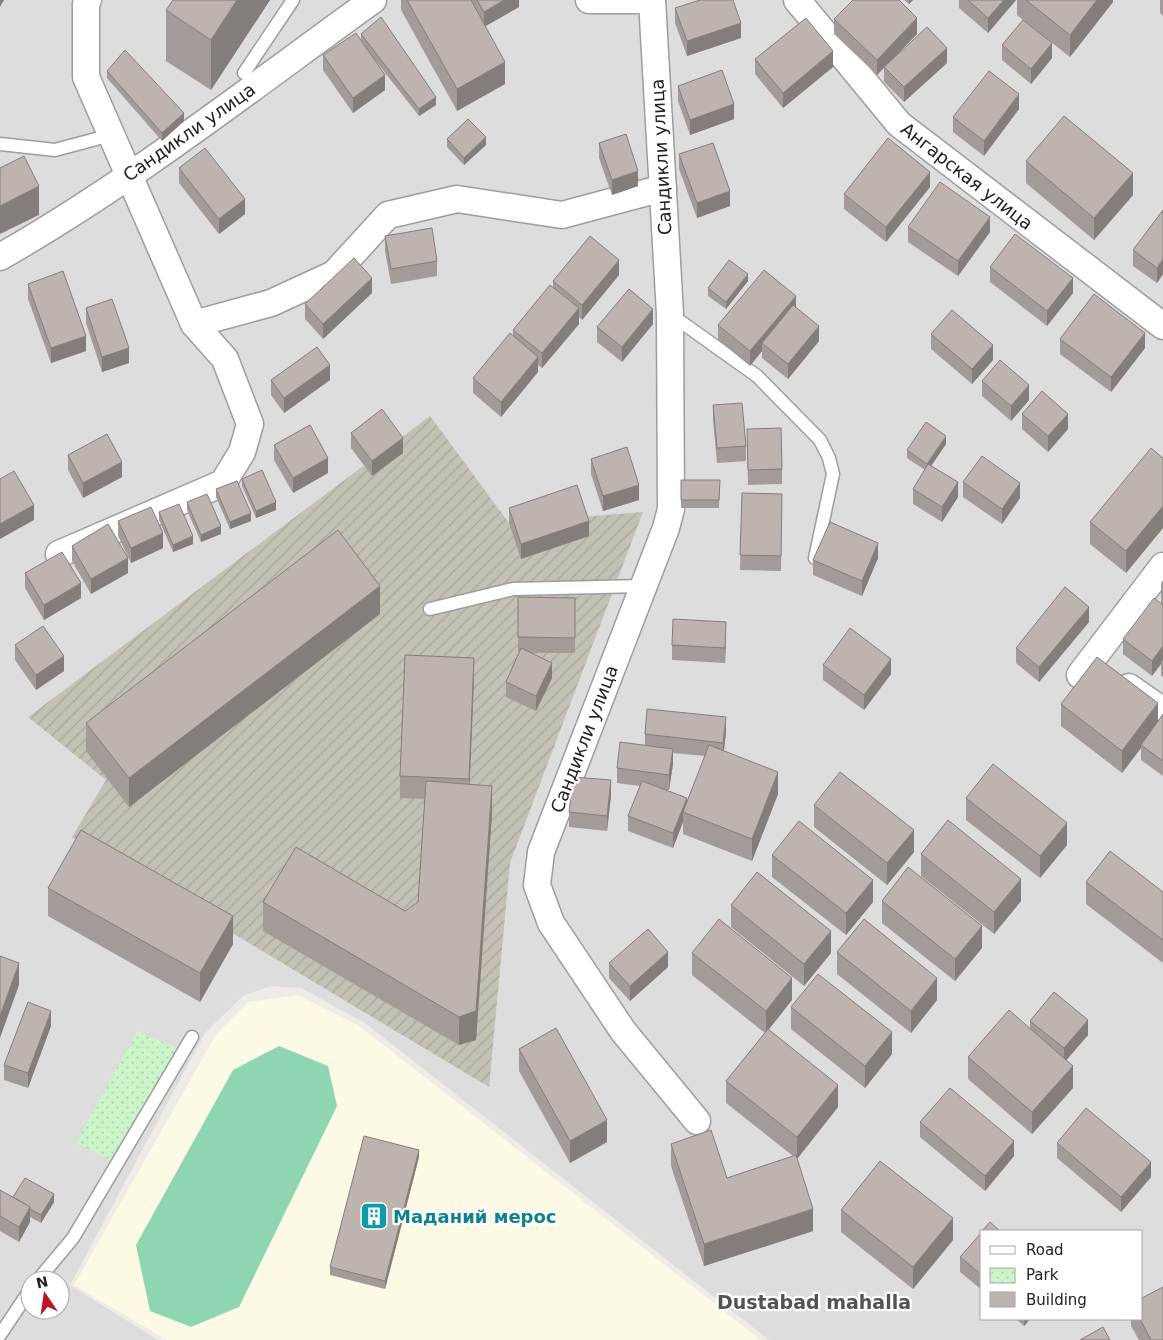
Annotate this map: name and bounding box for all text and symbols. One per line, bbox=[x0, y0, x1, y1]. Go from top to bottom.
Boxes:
street label: Сандикли улица bbox=[646, 78, 676, 236]
street label: Сандикли улица bbox=[119, 79, 259, 185]
street label: Ангарская улица bbox=[897, 118, 1037, 234]
street label: Сандикли улица bbox=[546, 662, 622, 816]
building icon: Маданий мерос bbox=[359, 1201, 389, 1231]
place label: Маданий мерос bbox=[393, 1206, 557, 1227]
legend bbox=[980, 1230, 1143, 1320]
text: Road bbox=[1026, 1241, 1064, 1259]
text: Park bbox=[1026, 1266, 1059, 1284]
north arrow bbox=[20, 1270, 70, 1320]
text: N bbox=[35, 1273, 50, 1291]
district label: Dustabad mahalla bbox=[717, 1291, 911, 1313]
text: Building bbox=[1026, 1291, 1087, 1309]

